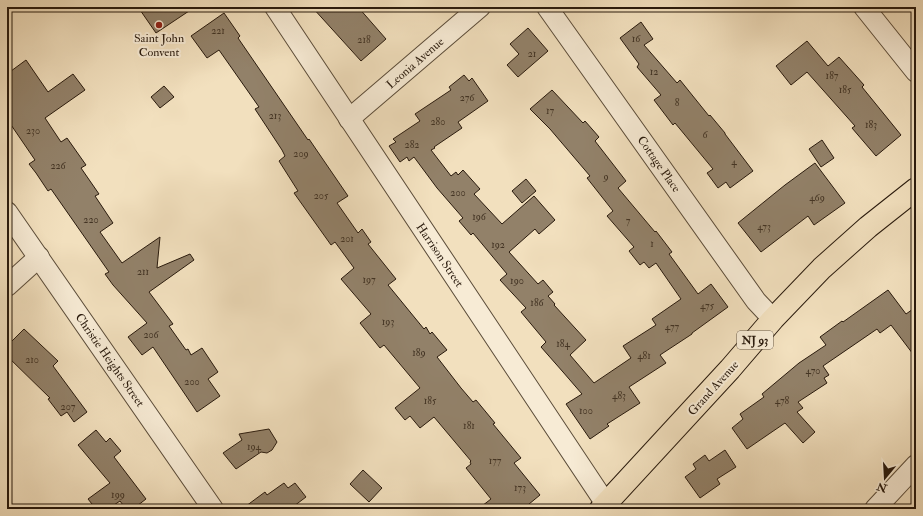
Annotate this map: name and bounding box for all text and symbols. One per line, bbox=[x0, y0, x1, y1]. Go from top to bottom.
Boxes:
marker: Saint John Convent bbox=[154, 20, 164, 30]
house number: 221 bbox=[211, 25, 225, 37]
place label: Saint John Convent bbox=[134, 31, 184, 60]
house number: 16 bbox=[632, 33, 641, 45]
house number: 218 bbox=[357, 34, 371, 46]
street label: Leonia Avenue bbox=[384, 34, 447, 92]
house number: 21 bbox=[528, 48, 537, 60]
house number: 12 bbox=[650, 66, 658, 78]
house number: 187 bbox=[826, 70, 839, 82]
house number: 185 bbox=[839, 84, 852, 96]
house number: 276 bbox=[460, 92, 475, 104]
house number: 8 bbox=[675, 97, 680, 109]
house number: 17 bbox=[546, 105, 554, 117]
house number: 213 bbox=[269, 110, 281, 122]
house number: 280 bbox=[431, 116, 445, 128]
house number: 183 bbox=[865, 119, 877, 131]
house number: 230 bbox=[26, 125, 40, 137]
house number: 6 bbox=[702, 129, 708, 141]
street label: Cottage Place bbox=[634, 133, 684, 195]
house number: 282 bbox=[405, 139, 419, 151]
house number: 209 bbox=[293, 148, 309, 160]
house number: 4 bbox=[731, 156, 737, 168]
house number: 226 bbox=[50, 160, 67, 172]
house number: 9 bbox=[602, 171, 609, 183]
house number: 200 bbox=[450, 187, 466, 199]
house number: 205 bbox=[314, 190, 329, 202]
house number: 469 bbox=[809, 192, 825, 204]
house number: 196 bbox=[472, 211, 487, 223]
house number: 220 bbox=[83, 214, 99, 226]
house number: 7 bbox=[626, 215, 631, 227]
street label: Harrison Street bbox=[413, 220, 467, 290]
house number: 473 bbox=[757, 221, 771, 233]
house number: 201 bbox=[340, 233, 354, 245]
house number: 1 bbox=[650, 238, 654, 250]
house number: 192 bbox=[491, 239, 505, 251]
house number: 211 bbox=[137, 266, 150, 278]
house number: 197 bbox=[362, 274, 376, 286]
house number: 190 bbox=[510, 275, 524, 287]
house number: 186 bbox=[530, 297, 545, 309]
house number: 475 bbox=[700, 300, 715, 312]
street label: Christie Heights Street bbox=[72, 311, 148, 410]
house number: 193 bbox=[382, 316, 394, 328]
house number: 477 bbox=[665, 321, 680, 333]
house number: 206 bbox=[143, 329, 160, 341]
road number: NJ 93 bbox=[737, 331, 773, 349]
house number: 184 bbox=[556, 338, 570, 350]
house number: 189 bbox=[412, 347, 426, 359]
house number: 481 bbox=[637, 350, 651, 362]
house number: 210 bbox=[25, 354, 39, 366]
street label: Grand Avenue bbox=[685, 358, 742, 419]
house number: 470 bbox=[806, 365, 820, 377]
house number: 200 bbox=[184, 376, 200, 388]
house number: 483 bbox=[612, 390, 626, 402]
house number: 185 bbox=[424, 395, 437, 407]
house number: 478 bbox=[775, 395, 790, 407]
house number: 207 bbox=[61, 401, 76, 413]
house number: 100 bbox=[579, 405, 593, 417]
house number: 181 bbox=[463, 420, 475, 432]
house number: 194 bbox=[247, 441, 262, 453]
house number: 177 bbox=[489, 455, 502, 467]
north arrow bbox=[865, 458, 905, 498]
text: N bbox=[874, 479, 890, 495]
house number: 173 bbox=[514, 482, 526, 494]
house number: 199 bbox=[111, 489, 125, 501]

